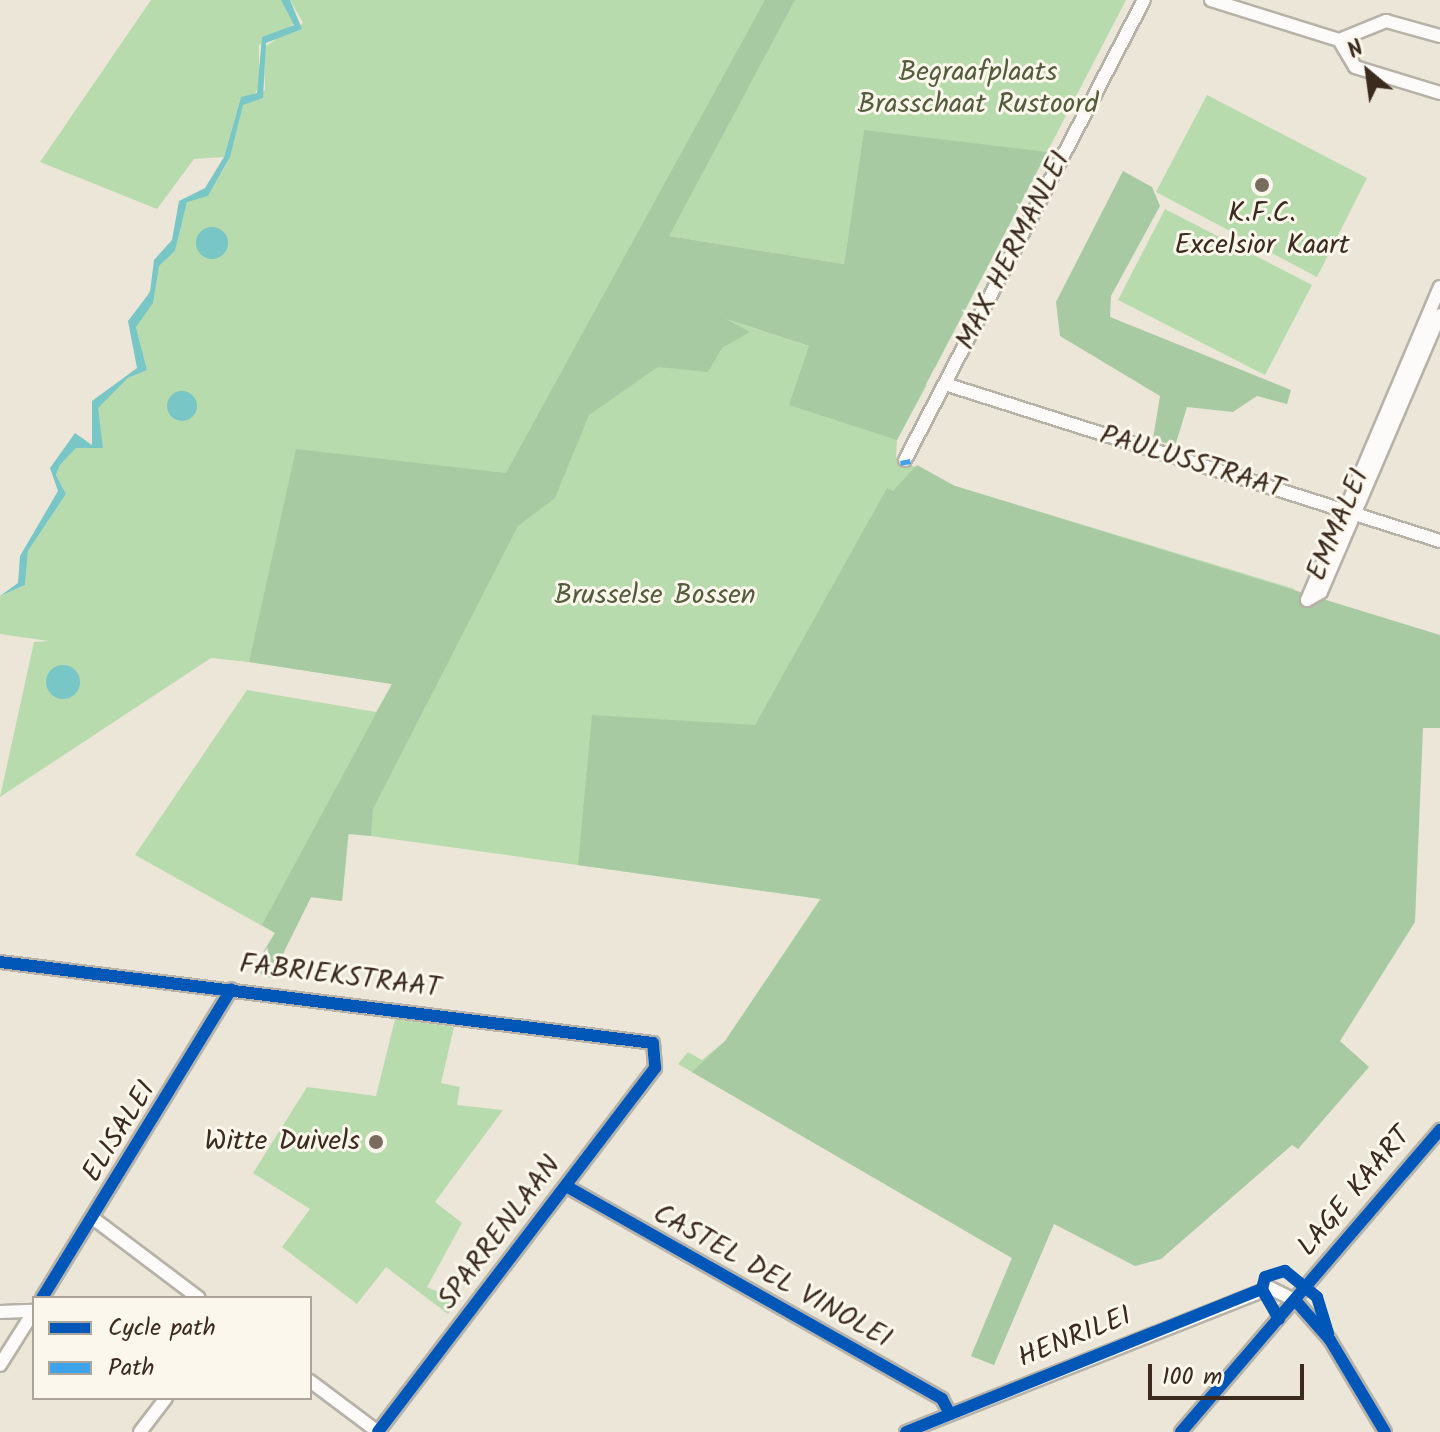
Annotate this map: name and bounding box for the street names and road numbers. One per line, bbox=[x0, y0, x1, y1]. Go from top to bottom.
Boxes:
street label: MAX HERMANLEI bbox=[950, 146, 1078, 356]
street label: PAULUSSTRAAT bbox=[1096, 419, 1288, 507]
street label: EMMALEI bbox=[1300, 464, 1378, 586]
street label: FABRIEKSTRAAT bbox=[237, 948, 443, 1006]
street label: ELISALEI bbox=[76, 1075, 164, 1189]
street label: LAGE KAART bbox=[1291, 1120, 1419, 1264]
street label: SPARRENLAAN bbox=[431, 1150, 569, 1316]
street label: CASTEL DEL VINOLEI bbox=[647, 1197, 897, 1357]
street label: HENRILEI bbox=[1013, 1300, 1137, 1376]

